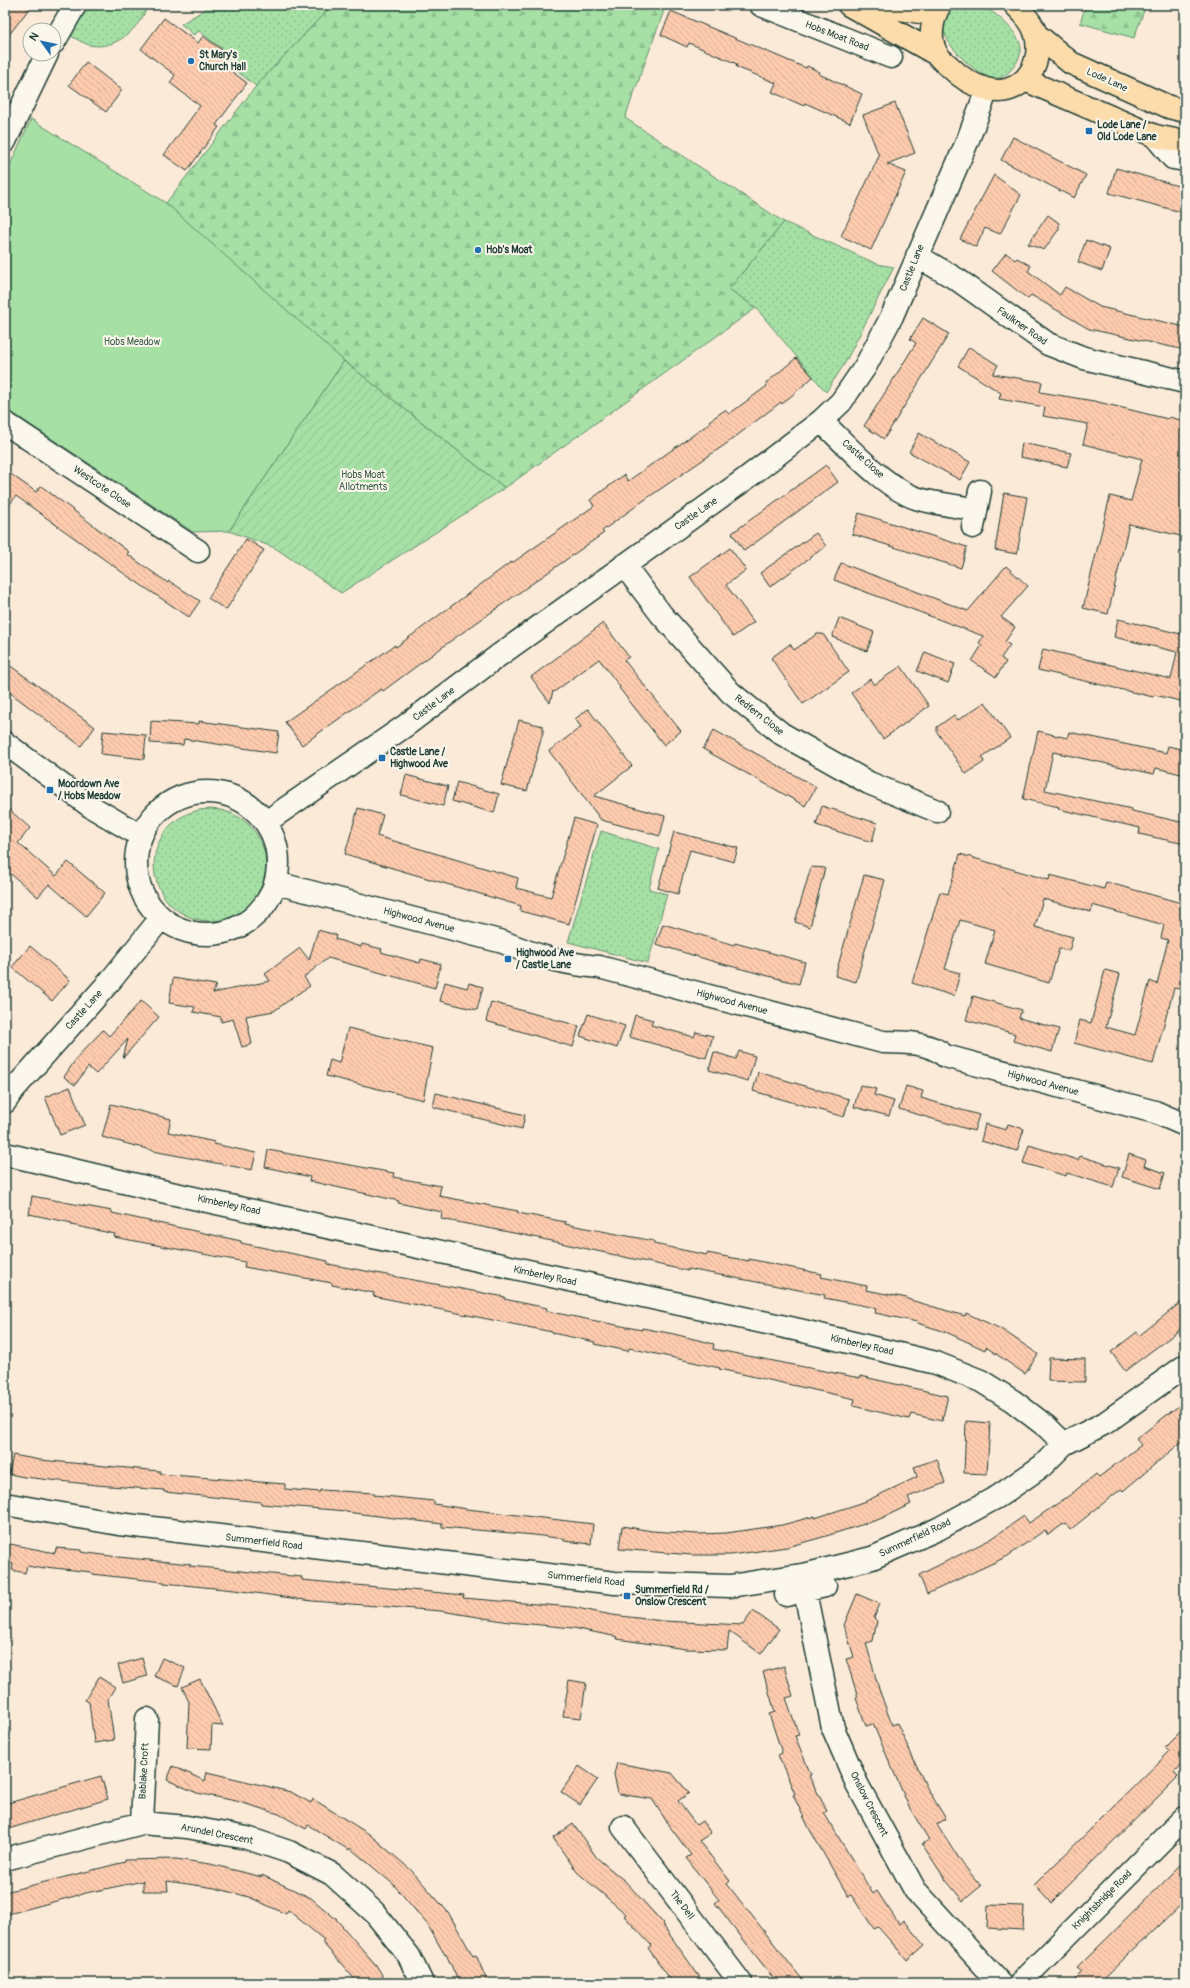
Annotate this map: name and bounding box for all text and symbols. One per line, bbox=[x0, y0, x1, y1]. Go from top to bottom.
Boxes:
street label: Hobs Moat Road bbox=[804, 18, 871, 54]
north arrow bbox=[22, 22, 62, 62]
text: N bbox=[27, 30, 42, 43]
place label: St Mary's Church Hall bbox=[199, 49, 246, 73]
marker: St Mary's Church Hall bbox=[186, 56, 196, 66]
street label: Lode Lane bbox=[1085, 66, 1129, 94]
place label: Lode Lane / Old Lode Lane bbox=[1097, 119, 1158, 143]
marker: Lode Lane / Old Lode Lane bbox=[1084, 126, 1094, 136]
street label: Castle Lane bbox=[897, 243, 927, 293]
place label: Hob's Moat bbox=[486, 244, 533, 256]
marker: Hob's Moat bbox=[473, 245, 483, 255]
street label: Faulkner Road bbox=[995, 304, 1049, 348]
park label: Hobs Meadow bbox=[104, 336, 161, 348]
street label: Castle Close bbox=[840, 437, 886, 481]
street label: Westcote Close bbox=[71, 463, 133, 511]
park label: Hobs Moat Allotments bbox=[339, 469, 388, 493]
street label: Castle Lane bbox=[672, 495, 720, 533]
street label: Castle Lane bbox=[411, 684, 457, 724]
street label: Redfern Close bbox=[732, 692, 786, 738]
place label: Castle Lane / Highwood Ave bbox=[390, 746, 449, 770]
marker: Castle Lane / Highwood Ave bbox=[377, 753, 387, 763]
place label: Moordown Ave / Hobs Meadow bbox=[58, 778, 121, 802]
marker: Moordown Ave / Hobs Meadow bbox=[45, 785, 55, 795]
street label: Highwood Avenue bbox=[382, 905, 456, 935]
place label: Highwood Ave / Castle Lane bbox=[516, 947, 575, 971]
marker: Highwood Ave / Castle Lane bbox=[503, 954, 513, 964]
street label: Highwood Avenue bbox=[695, 987, 769, 1017]
street label: Castle Lane bbox=[63, 988, 105, 1032]
street label: Highwood Avenue bbox=[1006, 1068, 1080, 1098]
street label: Kimberley Road bbox=[196, 1192, 262, 1218]
street label: Kimberley Road bbox=[512, 1263, 578, 1289]
street label: Kimberley Road bbox=[829, 1332, 895, 1358]
street label: Summerfield Road bbox=[877, 1516, 953, 1560]
street label: Summerfield Road bbox=[225, 1531, 303, 1553]
street label: Summerfield Road bbox=[547, 1569, 625, 1589]
place label: Summerfield Rd / Onslow Crescent bbox=[635, 1584, 709, 1608]
marker: Summerfield Rd / Onslow Crescent bbox=[622, 1591, 632, 1601]
street label: Bablake Croft bbox=[137, 1742, 152, 1800]
street label: Onslow Crescent bbox=[847, 1770, 891, 1839]
street label: Arundel Crescent bbox=[180, 1821, 255, 1847]
street label: Knightsbridge Road bbox=[1070, 1868, 1134, 1932]
street label: The Dell bbox=[667, 1888, 697, 1922]

